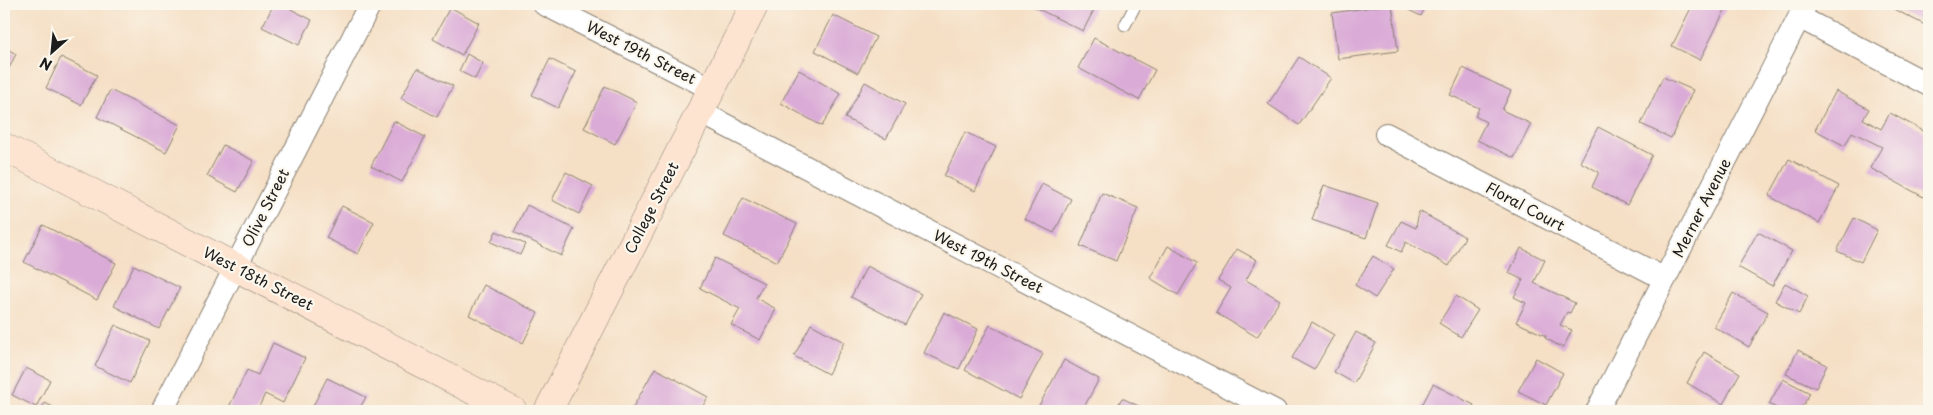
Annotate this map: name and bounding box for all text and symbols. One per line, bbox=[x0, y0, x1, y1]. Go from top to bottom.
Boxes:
street label: West 19th Street bbox=[583, 14, 701, 89]
north arrow bbox=[28, 28, 78, 78]
text: N bbox=[36, 52, 56, 76]
street label: Merner Avenue bbox=[1666, 154, 1736, 261]
street label: College Street bbox=[618, 157, 684, 257]
street label: Olive Street bbox=[235, 164, 294, 250]
street label: Floral Court bbox=[1482, 175, 1569, 236]
street label: West 19th Street bbox=[930, 223, 1048, 298]
street label: West 18th Street bbox=[200, 240, 318, 315]

